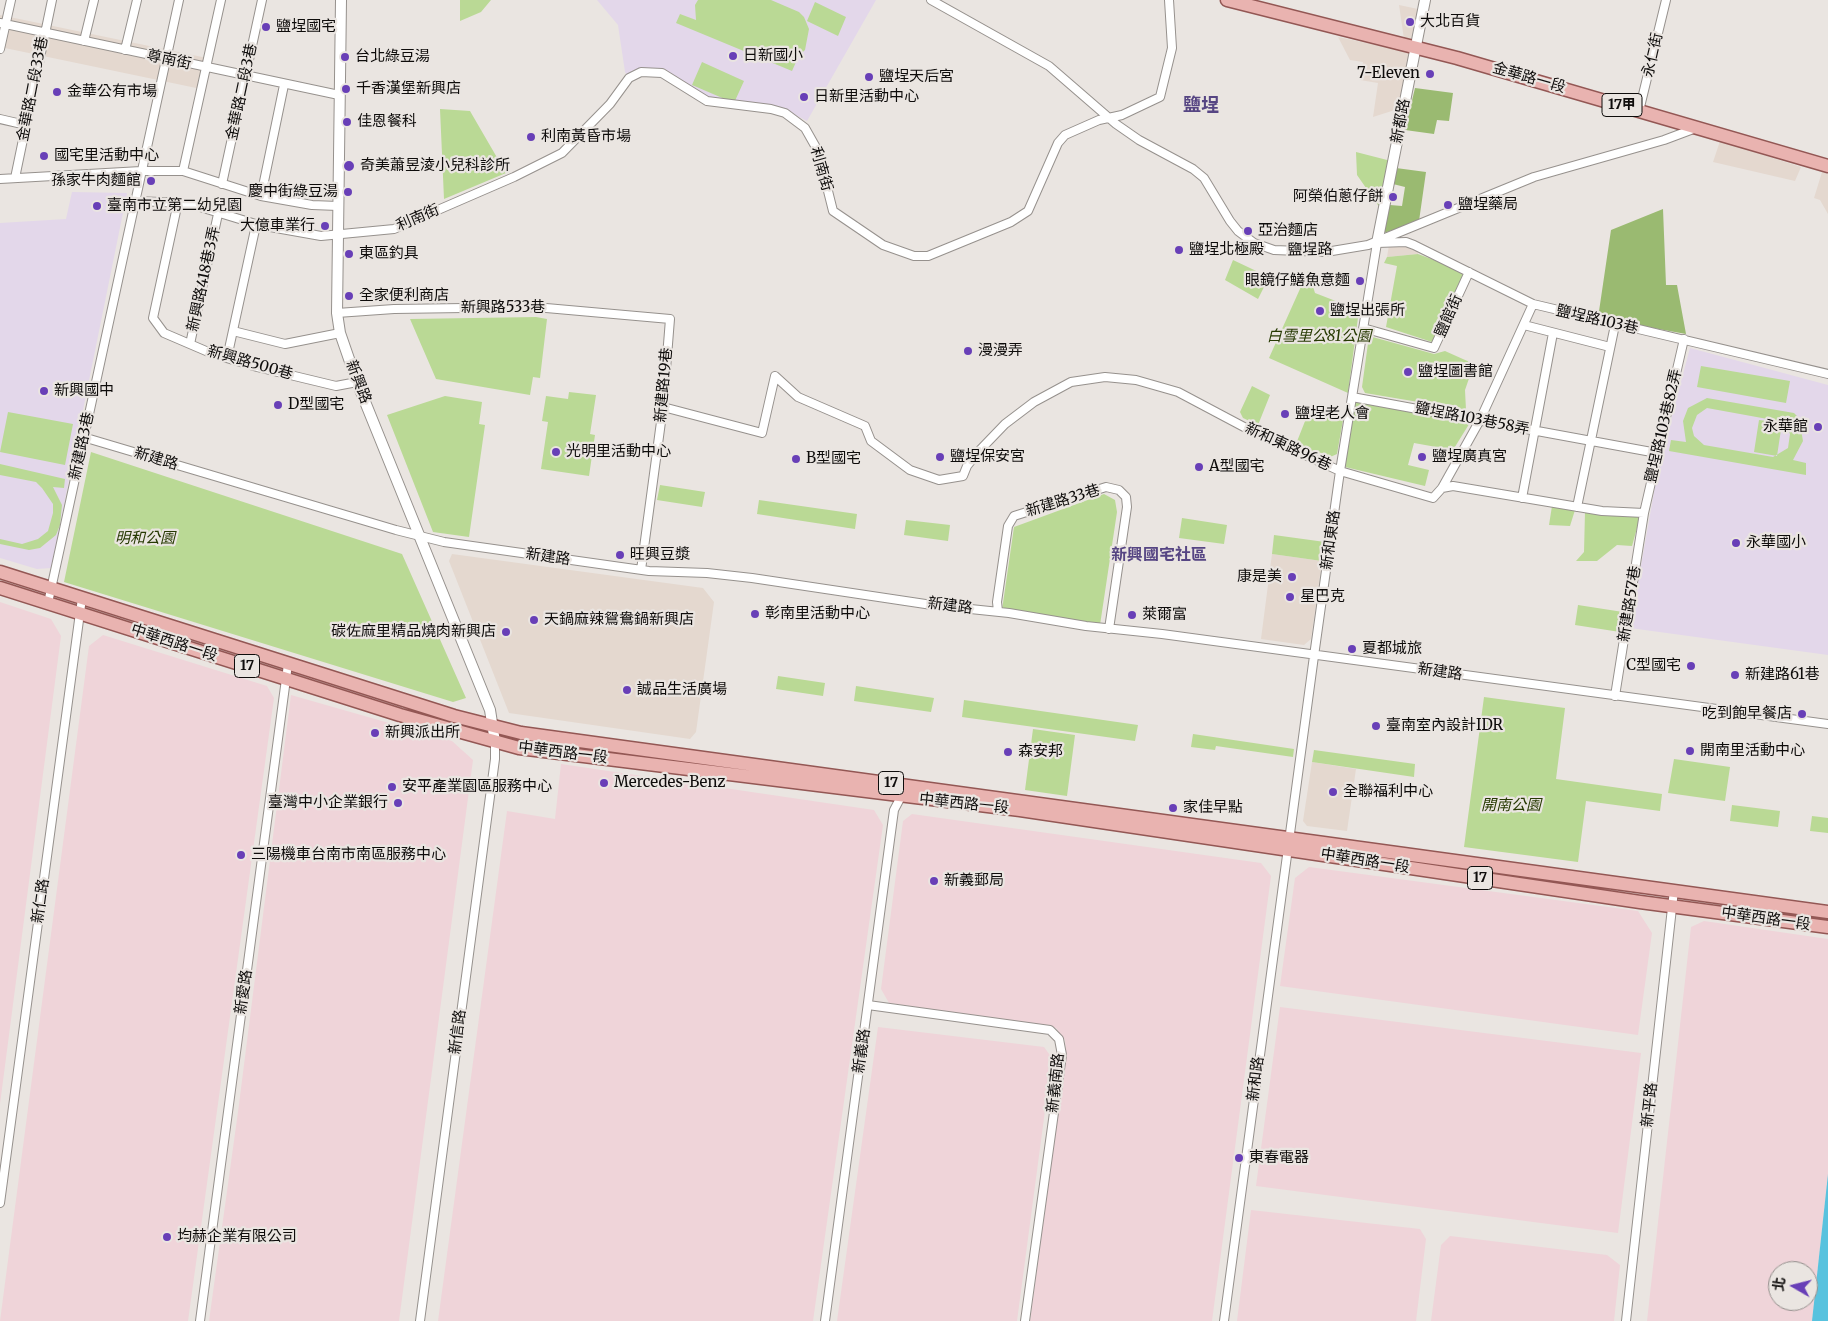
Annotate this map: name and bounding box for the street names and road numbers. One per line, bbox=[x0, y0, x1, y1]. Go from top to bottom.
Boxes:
street label: 永仁街 bbox=[1639, 31, 1667, 79]
street label: 金華路二段33巷 bbox=[14, 35, 52, 143]
street label: 金華路二段3巷 bbox=[223, 42, 261, 142]
street label: 尊南街 bbox=[145, 47, 193, 73]
street label: 金華路一段 bbox=[1490, 59, 1568, 97]
road number: 17甲 bbox=[1602, 94, 1642, 116]
street label: 新都路 bbox=[1388, 97, 1414, 145]
street label: 利南街 bbox=[806, 145, 836, 193]
street label: 利南街 bbox=[394, 201, 442, 235]
street label: 新興路418巷3弄 bbox=[184, 225, 224, 333]
street label: 鹽埕路 bbox=[1287, 241, 1333, 259]
street label: 鹽館街 bbox=[1432, 292, 1466, 340]
street label: 新興路533巷 bbox=[461, 299, 545, 317]
street label: 鹽埕路103巷 bbox=[1554, 302, 1640, 338]
street label: 新興路500巷 bbox=[205, 342, 295, 384]
street label: 新建路19巷 bbox=[652, 347, 676, 423]
street label: 新興路 bbox=[342, 358, 374, 406]
street label: 鹽埕路103巷82弄 bbox=[1642, 367, 1686, 485]
street label: 鹽埕路103巷58弄 bbox=[1413, 399, 1531, 439]
street label: 新建路3巷 bbox=[66, 411, 98, 481]
street label: 新和東路96巷 bbox=[1242, 419, 1334, 475]
street label: 新建路 bbox=[132, 444, 180, 474]
street label: 新建路33巷 bbox=[1024, 481, 1102, 521]
street label: 新和東路 bbox=[1318, 509, 1344, 571]
street label: 新建路 bbox=[524, 545, 572, 569]
street label: 新建路57巷 bbox=[1615, 565, 1645, 643]
street label: 新建路 bbox=[927, 594, 973, 618]
street label: 中華西路一段 bbox=[128, 621, 220, 665]
road number: 17 bbox=[234, 654, 260, 678]
street label: 新建路 bbox=[1416, 660, 1464, 684]
street label: 中華西路一段 bbox=[517, 739, 609, 767]
road number: 17 bbox=[878, 771, 904, 794]
street label: 中華西路一段 bbox=[918, 790, 1010, 818]
street label: 中華西路一段 bbox=[1319, 845, 1411, 877]
road number: 17 bbox=[1468, 866, 1492, 890]
street label: 新仁路 bbox=[29, 877, 53, 925]
street label: 中華西路一段 bbox=[1720, 904, 1812, 934]
street label: 新愛路 bbox=[232, 968, 256, 1016]
street label: 新信路 bbox=[446, 1009, 470, 1055]
street label: 新義路 bbox=[850, 1027, 874, 1075]
street label: 新義南路 bbox=[1044, 1052, 1068, 1114]
street label: 新和路 bbox=[1244, 1056, 1268, 1102]
street label: 新平路 bbox=[1639, 1082, 1661, 1128]

